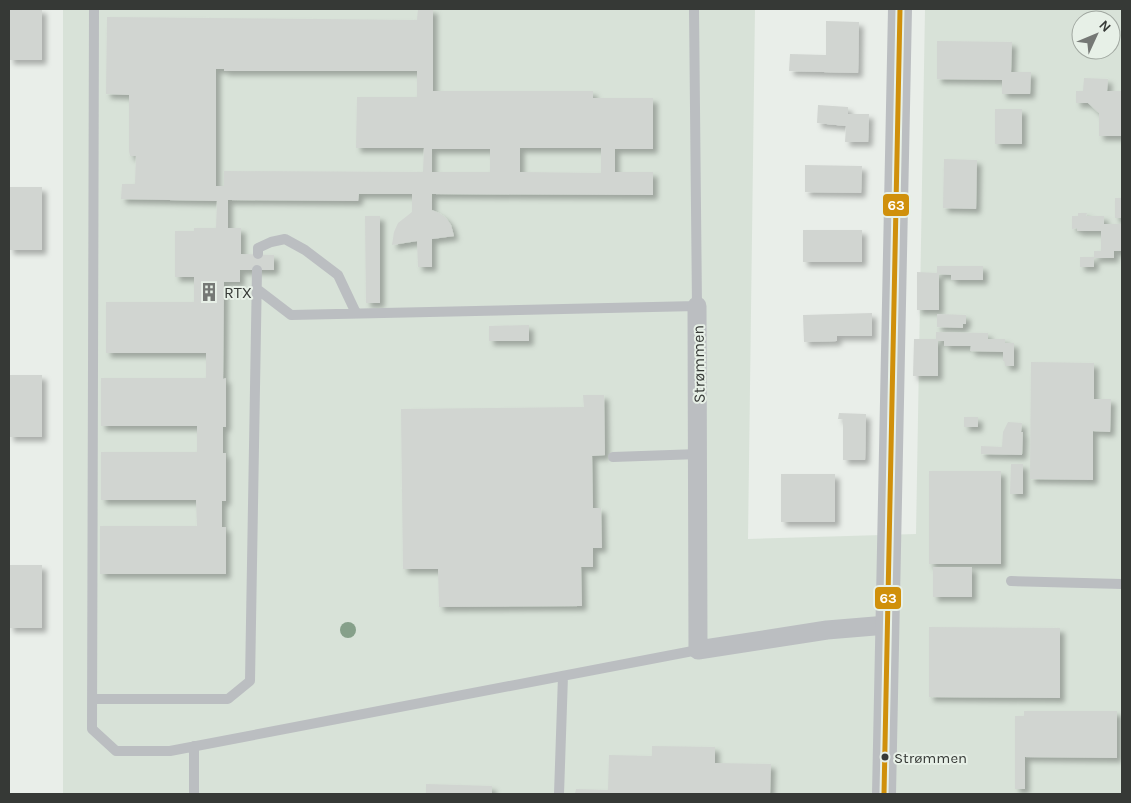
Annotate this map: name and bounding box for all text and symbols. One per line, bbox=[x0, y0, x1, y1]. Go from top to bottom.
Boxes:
north arrow bbox=[1071, 10, 1121, 60]
text: N bbox=[1095, 17, 1115, 36]
line badge: 63 bbox=[882, 193, 910, 217]
text: 63 bbox=[887, 197, 905, 214]
building icon: RTX bbox=[198, 281, 220, 303]
place label: RTX bbox=[224, 283, 252, 302]
street label: Strømmen bbox=[688, 325, 709, 403]
line badge: 63 bbox=[874, 586, 902, 610]
text: 63 bbox=[879, 590, 897, 607]
place label: Strømmen bbox=[894, 749, 967, 767]
marker: Strømmen bbox=[880, 752, 890, 762]

